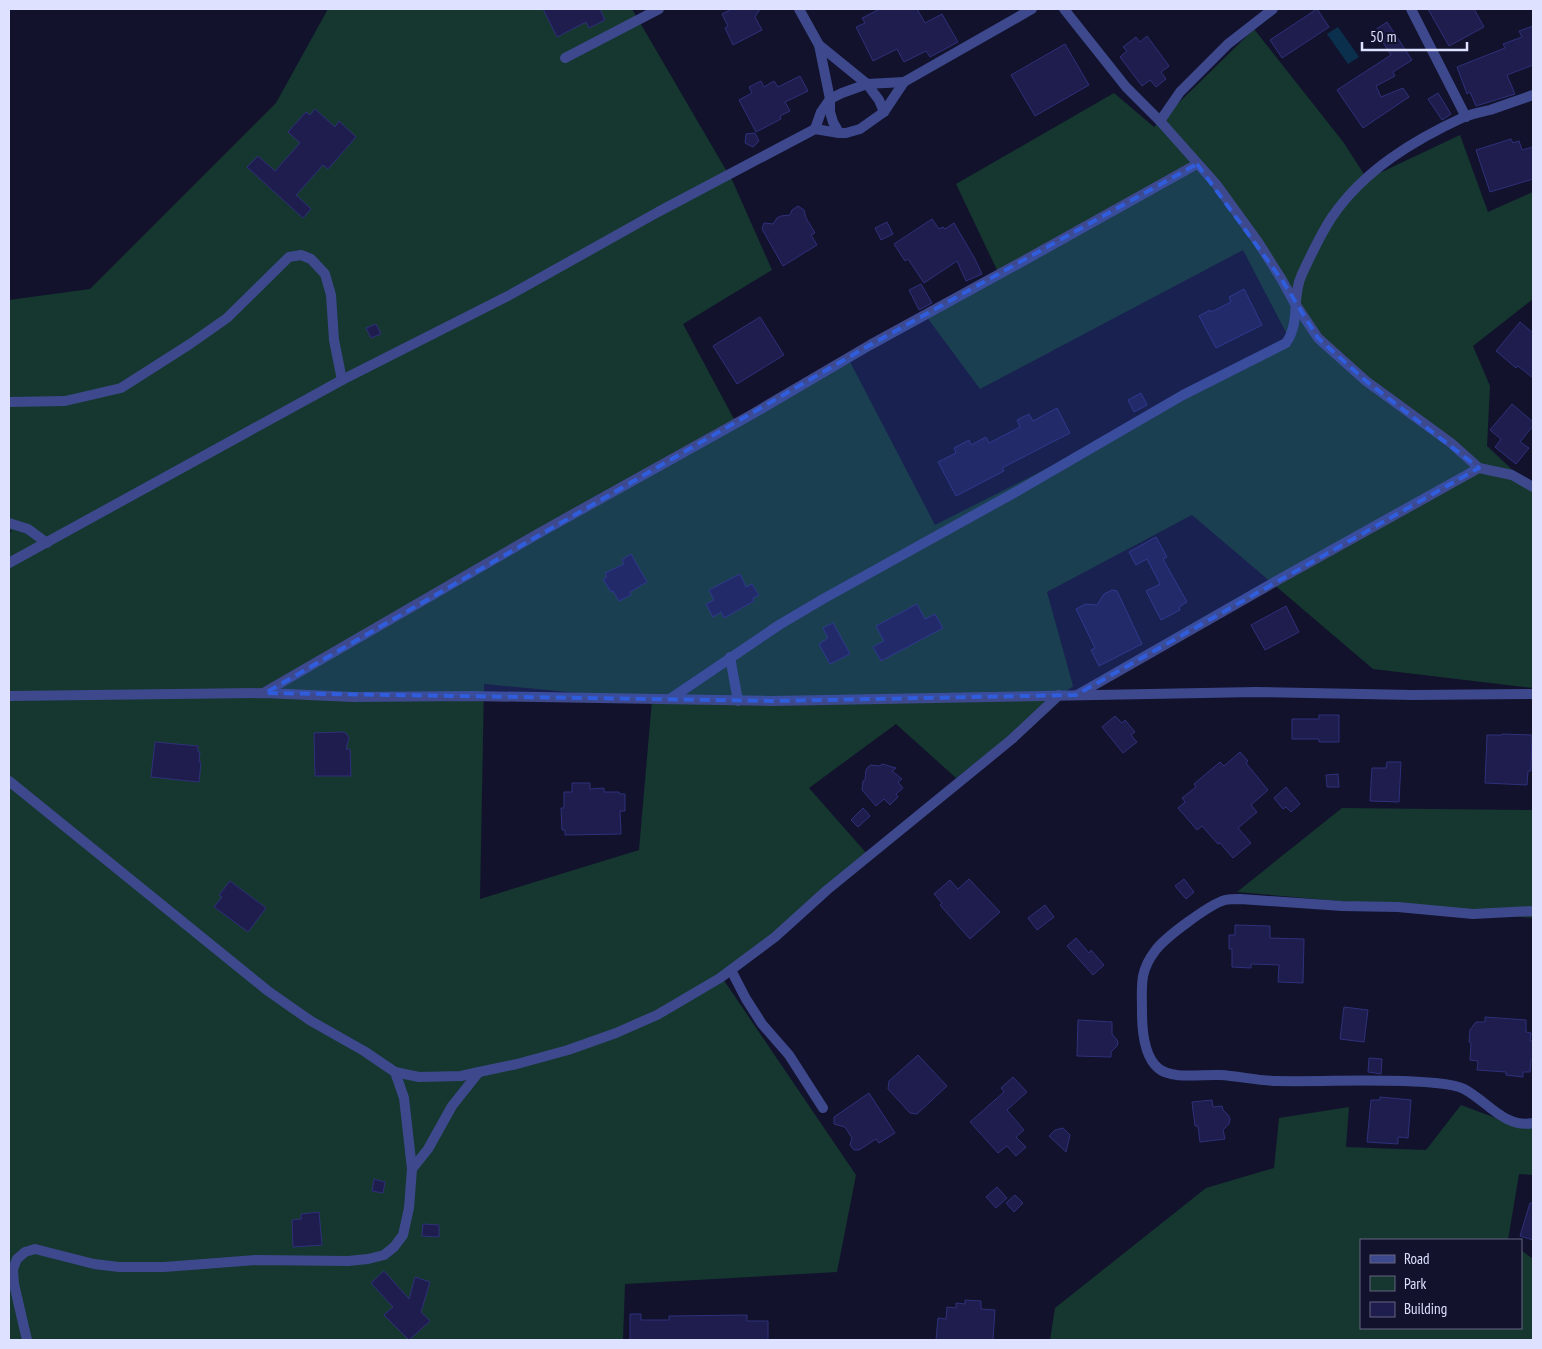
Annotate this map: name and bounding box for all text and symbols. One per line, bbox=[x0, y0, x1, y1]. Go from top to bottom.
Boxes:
scale bar bbox=[1362, 20, 1467, 52]
text: 50 m bbox=[1370, 27, 1396, 46]
legend bbox=[1360, 1239, 1522, 1329]
text: Road bbox=[1404, 1249, 1430, 1268]
text: Park bbox=[1404, 1274, 1426, 1293]
text: Building bbox=[1404, 1299, 1447, 1318]

